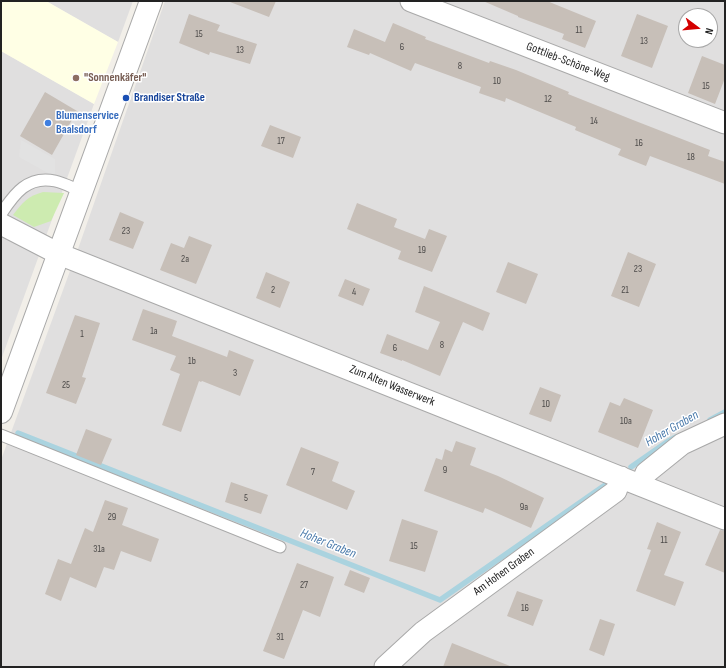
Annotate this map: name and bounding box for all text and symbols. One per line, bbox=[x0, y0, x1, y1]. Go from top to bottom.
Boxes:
north arrow bbox=[678, 8, 718, 48]
house number: 11 bbox=[576, 24, 582, 36]
text: N bbox=[702, 27, 716, 36]
house number: 15 bbox=[195, 28, 203, 40]
house number: 13 bbox=[640, 35, 648, 47]
street label: Gottlieb-Schöne-Weg bbox=[524, 39, 612, 85]
house number: 6 bbox=[400, 41, 404, 53]
house number: 13 bbox=[236, 44, 244, 56]
house number: 8 bbox=[458, 60, 462, 72]
place label: "Sonnenkäfer" bbox=[84, 71, 146, 85]
marker: "Sonnenkäfer" bbox=[71, 73, 81, 83]
house number: 10 bbox=[493, 75, 501, 87]
house number: 15 bbox=[702, 80, 710, 92]
place label: Brandiser Straße bbox=[134, 91, 205, 105]
marker: Brandiser Straße bbox=[121, 93, 131, 103]
house number: 12 bbox=[544, 93, 552, 105]
place label: Blumenservice Baalsdorf bbox=[56, 109, 119, 137]
house number: 14 bbox=[590, 115, 598, 127]
marker: Blumenservice Baalsdorf bbox=[43, 118, 53, 128]
house number: 17 bbox=[277, 135, 285, 147]
house number: 16 bbox=[635, 137, 643, 149]
house number: 18 bbox=[687, 151, 695, 163]
house number: 23 bbox=[122, 225, 130, 237]
house number: 19 bbox=[418, 244, 426, 256]
house number: 2a bbox=[181, 253, 189, 265]
house number: 23 bbox=[634, 263, 642, 275]
house number: 2 bbox=[271, 284, 275, 296]
house number: 21 bbox=[621, 284, 629, 296]
house number: 4 bbox=[352, 286, 356, 298]
house number: 1a bbox=[150, 325, 158, 337]
house number: 1 bbox=[80, 328, 84, 340]
house number: 8 bbox=[440, 339, 444, 351]
house number: 6 bbox=[393, 342, 397, 354]
house number: 1b bbox=[188, 355, 196, 367]
street label: Zum Alten Wasserwerk bbox=[347, 362, 437, 410]
house number: 3 bbox=[233, 367, 237, 379]
house number: 25 bbox=[62, 379, 70, 391]
house number: 10 bbox=[542, 398, 550, 410]
water label: Hoher Graben bbox=[643, 408, 701, 450]
house number: 10a bbox=[620, 415, 632, 427]
house number: 9 bbox=[443, 464, 447, 476]
house number: 7 bbox=[311, 466, 315, 478]
house number: 5 bbox=[244, 492, 248, 504]
house number: 9a bbox=[520, 501, 528, 513]
house number: 29 bbox=[108, 511, 116, 523]
water label: Hoher Graben bbox=[298, 526, 358, 562]
house number: 11 bbox=[661, 534, 667, 546]
house number: 15 bbox=[410, 540, 418, 552]
house number: 31a bbox=[93, 543, 105, 555]
street label: Am Hohen Graben bbox=[471, 545, 537, 599]
house number: 27 bbox=[300, 579, 308, 591]
house number: 16 bbox=[521, 602, 529, 614]
house number: 31 bbox=[276, 631, 284, 643]

